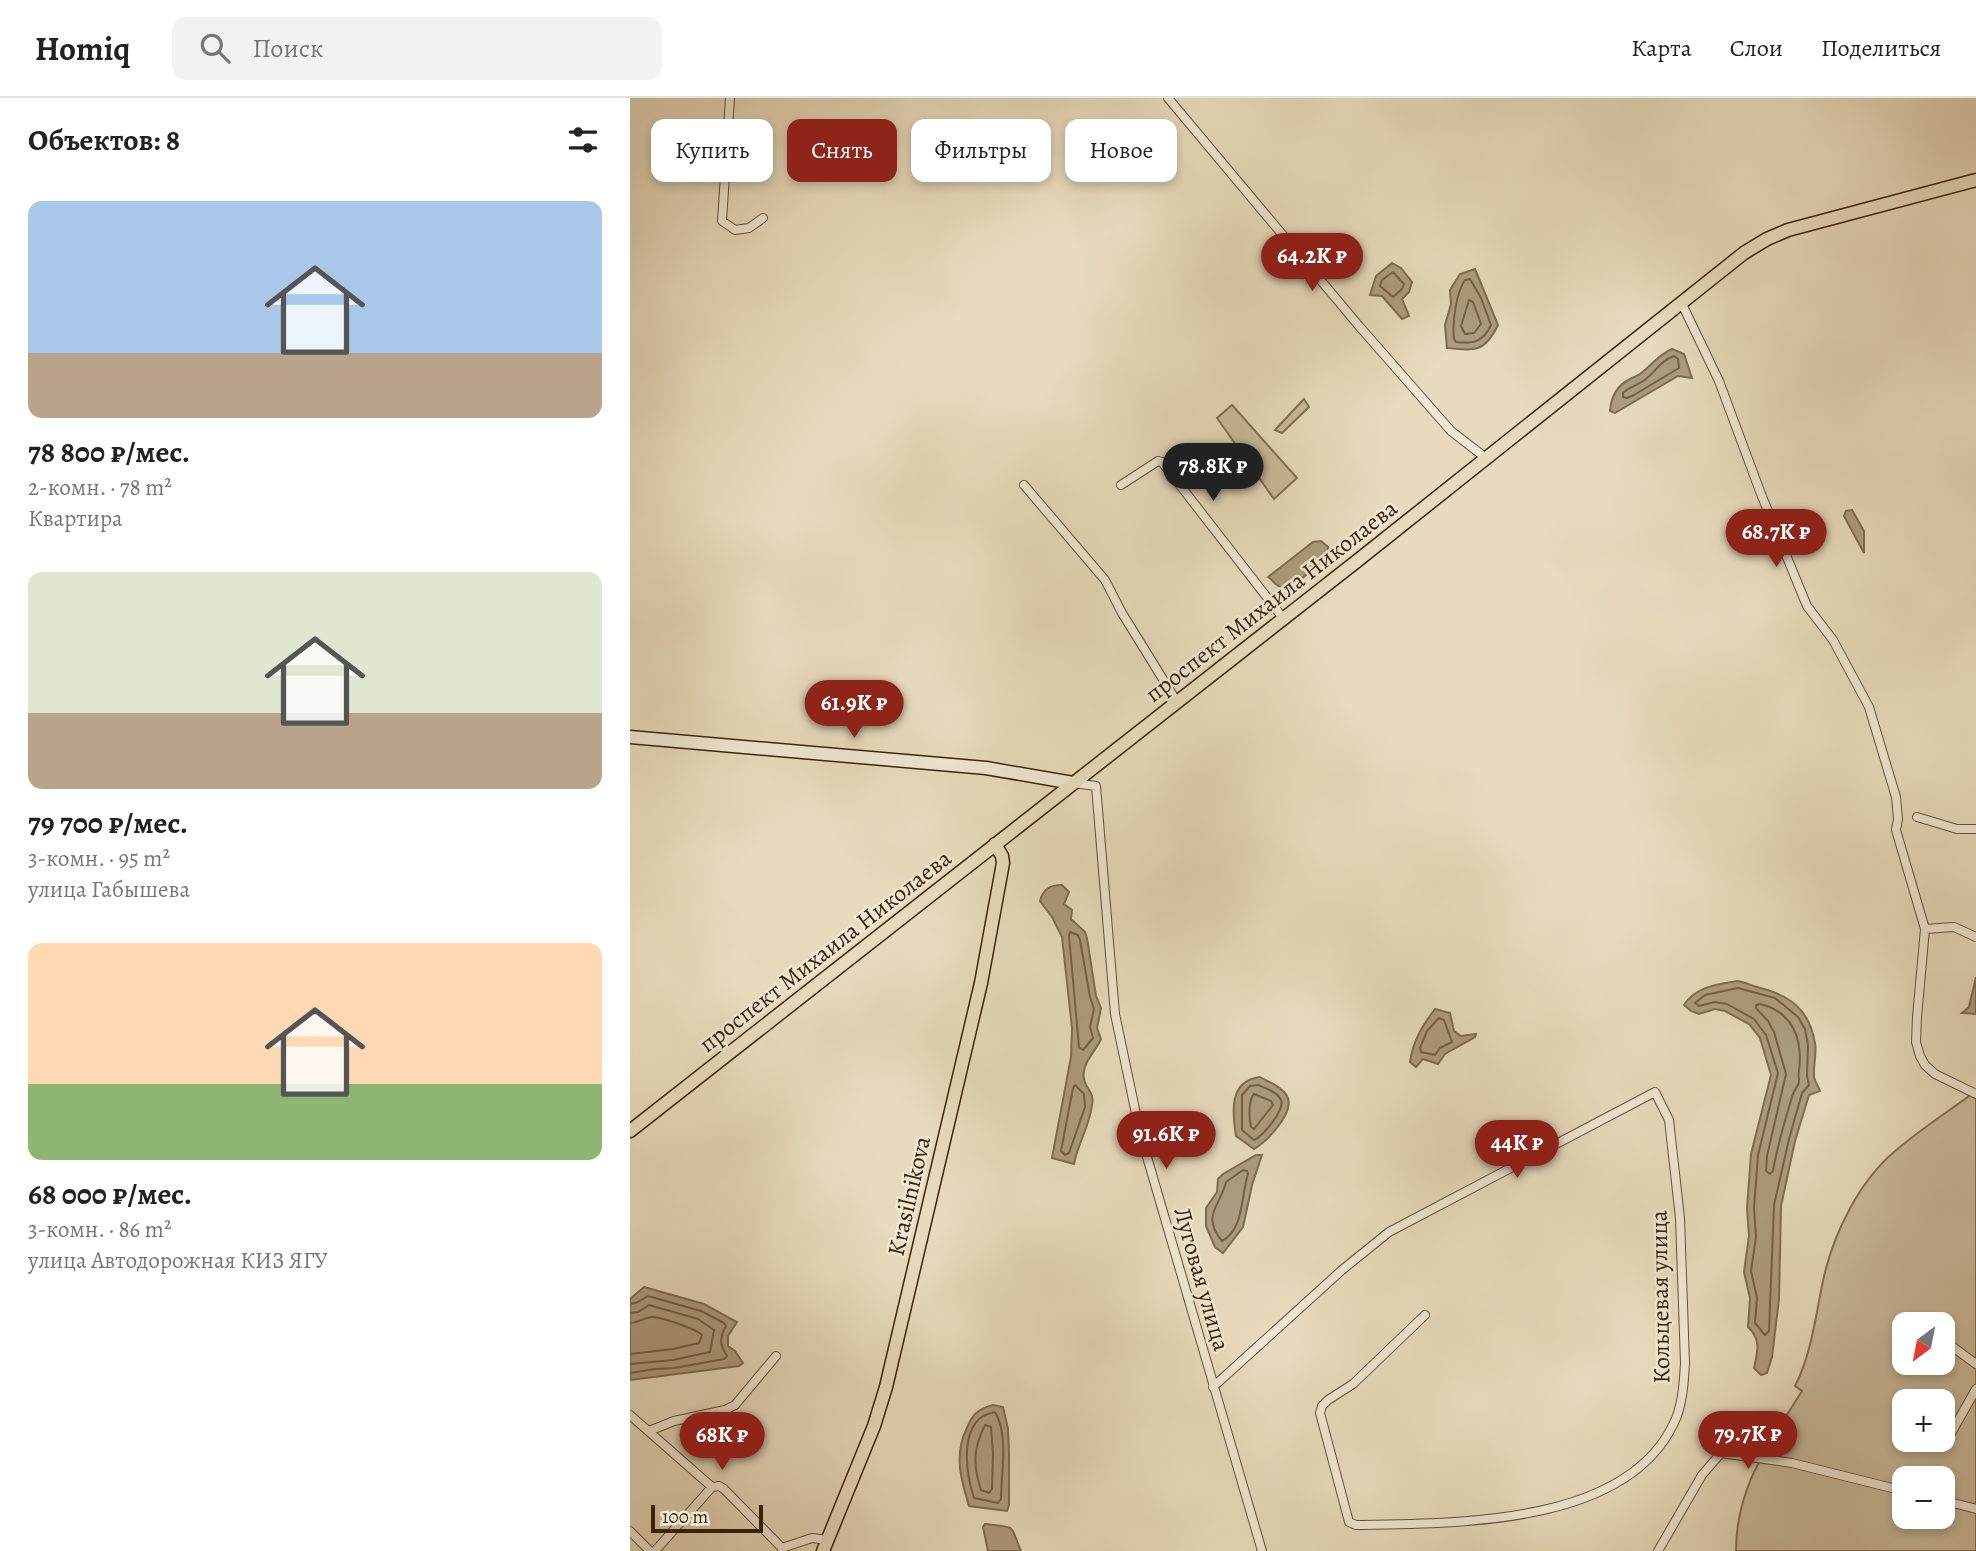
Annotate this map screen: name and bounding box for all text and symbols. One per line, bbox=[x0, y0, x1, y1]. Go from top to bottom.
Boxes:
search box bbox=[172, 17, 662, 80]
text: Homiq bbox=[35, 26, 130, 71]
icon: search bbox=[196, 29, 234, 67]
text: Поиск bbox=[252, 31, 323, 66]
text: Карта bbox=[1631, 32, 1692, 64]
text: Слои bbox=[1730, 32, 1783, 64]
text: Поделиться bbox=[1821, 32, 1941, 64]
chip: Купить bbox=[651, 119, 773, 182]
chip: Снять bbox=[787, 119, 897, 182]
chip: Фильтры bbox=[911, 119, 1051, 182]
chip: Новое bbox=[1065, 119, 1177, 182]
text: Объектов: 8 bbox=[28, 120, 180, 160]
icon: filters bbox=[564, 121, 602, 159]
pin: 64.2K ₽ bbox=[1247, 234, 1377, 293]
text: 64.2K ₽ bbox=[1277, 240, 1347, 271]
icon: home bbox=[252, 247, 378, 373]
text: 78 800 ₽/мес. bbox=[28, 432, 190, 472]
pin: 78.8K ₽ bbox=[1148, 444, 1278, 503]
text: 78.8K ₽ bbox=[1178, 450, 1248, 481]
text: 2-комн. · 78 m² bbox=[28, 472, 172, 503]
street label: проспект Михаила Николаева bbox=[1138, 492, 1404, 710]
text: Квартира bbox=[28, 503, 123, 534]
pin: 68.7K ₽ bbox=[1711, 510, 1841, 569]
text: 68.7K ₽ bbox=[1742, 516, 1810, 547]
icon: home bbox=[252, 618, 378, 744]
pin: 61.9K ₽ bbox=[789, 680, 919, 740]
text: 61.9K ₽ bbox=[821, 687, 887, 718]
text: 79 700 ₽/мес. bbox=[28, 803, 188, 843]
street label: проспект Михаила Николаева bbox=[692, 842, 958, 1060]
text: 3-комн. · 95 m² bbox=[28, 843, 170, 874]
text: улица Габышева bbox=[28, 874, 190, 905]
icon: home bbox=[252, 989, 378, 1115]
pin: 91.6K ₽ bbox=[1101, 1112, 1231, 1171]
text: 91.6K ₽ bbox=[1133, 1118, 1199, 1149]
pin: 44K ₽ bbox=[1468, 1121, 1566, 1180]
text: 44K ₽ bbox=[1491, 1127, 1543, 1158]
street label: Krasilnikova bbox=[880, 1132, 938, 1259]
text: 68 000 ₽/мес. bbox=[28, 1174, 192, 1214]
street label: Луговая улица bbox=[1166, 1203, 1238, 1355]
street label: Кольцевая улица bbox=[1642, 1210, 1678, 1384]
text: 3-комн. · 86 m² bbox=[28, 1214, 171, 1245]
text: улица Автодорожная КИЗ ЯГУ bbox=[28, 1245, 328, 1276]
north arrow bbox=[1892, 1312, 1955, 1376]
map controls bbox=[1892, 1312, 1955, 1529]
button: + bbox=[1892, 1389, 1955, 1452]
pin: 68K ₽ bbox=[673, 1412, 771, 1472]
pin: 79.7K ₽ bbox=[1683, 1412, 1813, 1471]
text: 79.7K ₽ bbox=[1714, 1418, 1782, 1449]
text: 68K ₽ bbox=[696, 1419, 748, 1450]
button: − bbox=[1892, 1466, 1955, 1529]
scale bar bbox=[651, 1502, 763, 1534]
text: 100 m bbox=[662, 1504, 708, 1530]

